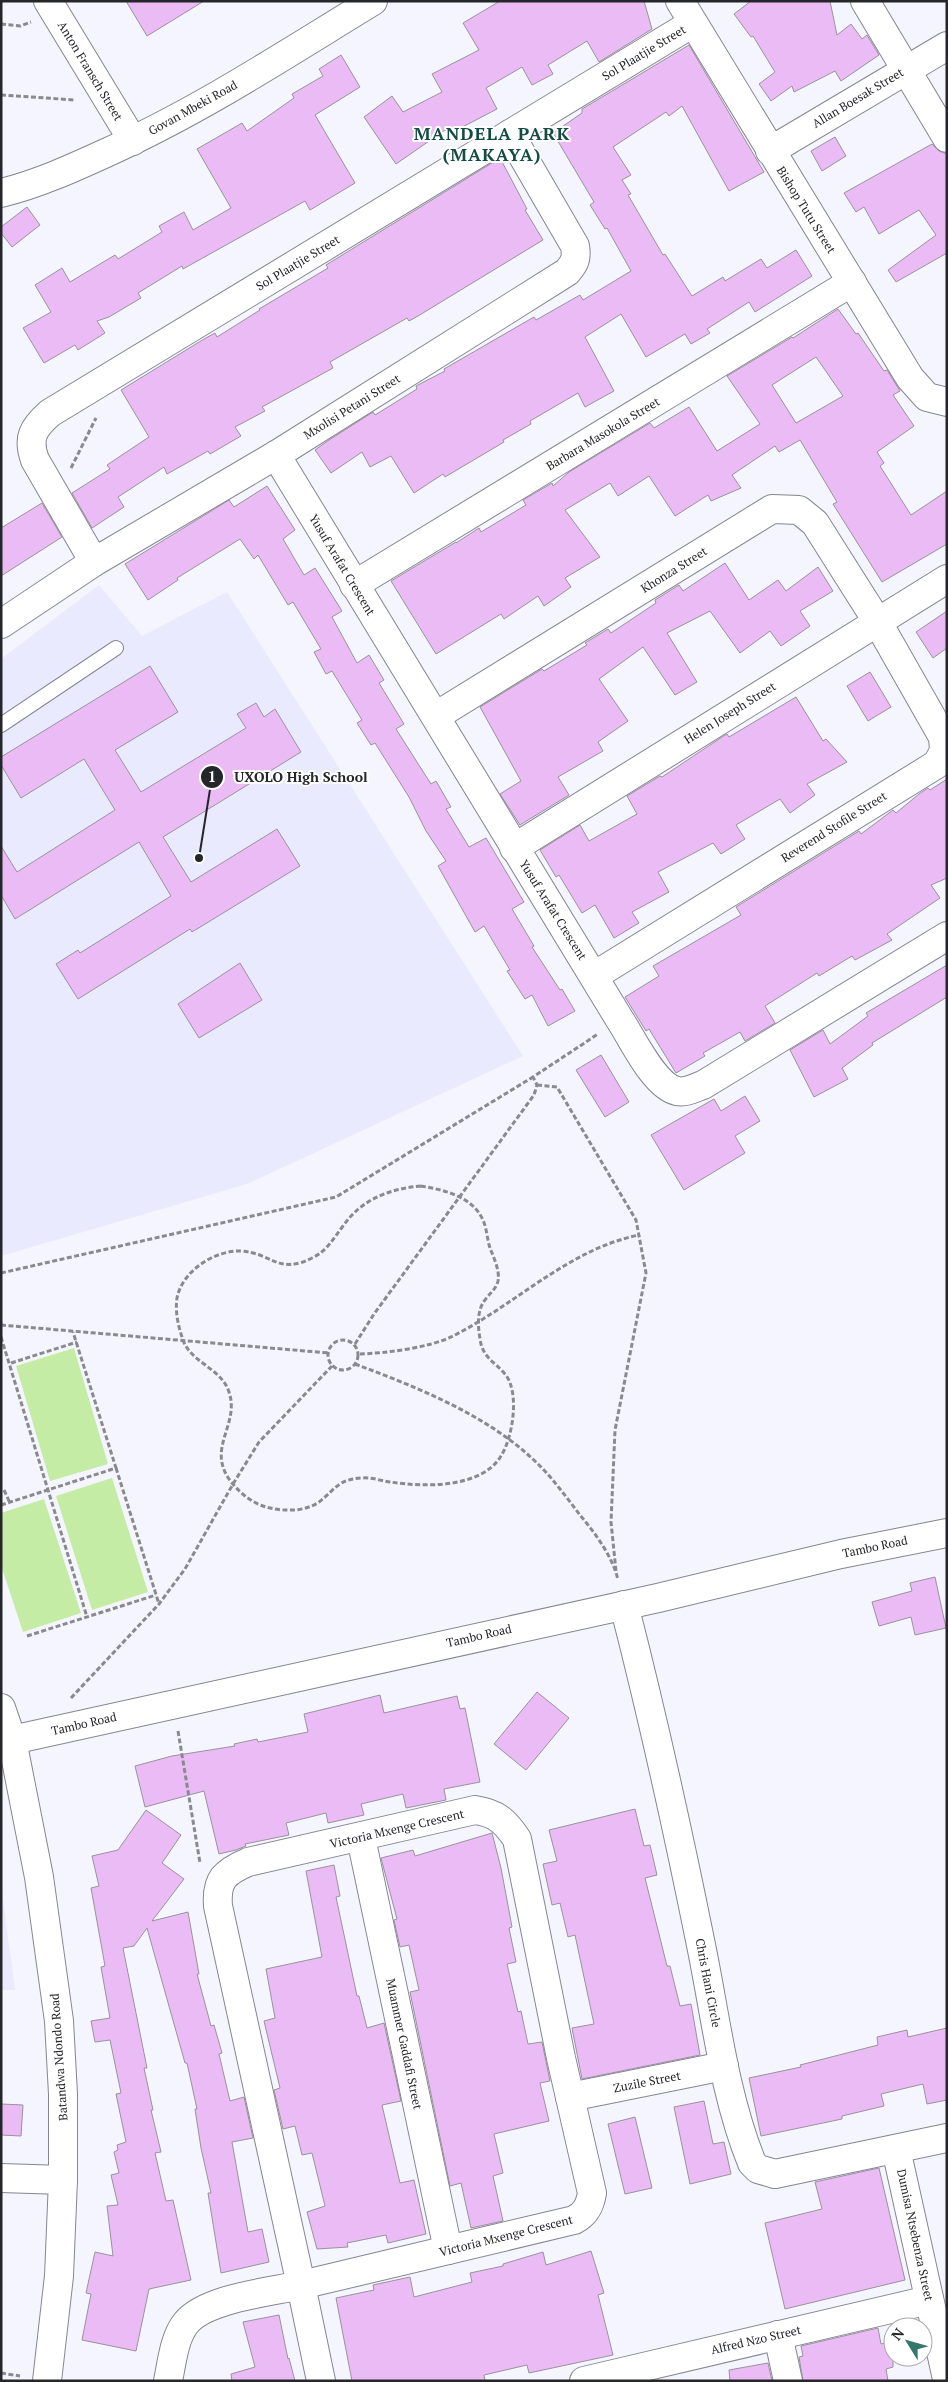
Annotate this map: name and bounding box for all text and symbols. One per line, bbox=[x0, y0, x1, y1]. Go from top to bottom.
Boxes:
street label: Anton Fransch Street bbox=[55, 18, 126, 124]
street label: Sol Plaatjie Street bbox=[599, 21, 689, 83]
street label: Allan Boesak Street bbox=[809, 64, 907, 131]
street label: Govan Mbeki Road bbox=[146, 77, 240, 138]
district label: MANDELA PARK (MAKAYA) bbox=[414, 121, 570, 166]
street label: Bishop Tutu Street bbox=[774, 163, 840, 256]
street label: Sol Plaatjie Street bbox=[253, 231, 343, 293]
street label: Mxolisi Petani Street bbox=[301, 370, 403, 442]
street label: Barbara Masokola Street bbox=[543, 393, 663, 473]
street label: Yusuf Arafat Crescent bbox=[306, 511, 379, 619]
street label: Khonza Street bbox=[638, 543, 710, 596]
street label: Helen Joseph Street bbox=[681, 678, 779, 747]
callout: UXOLO High School bbox=[200, 762, 378, 791]
text: 1 bbox=[208, 766, 216, 786]
text: UXOLO High School bbox=[234, 767, 368, 786]
street label: Reverend Stofile Street bbox=[778, 788, 890, 865]
street label: Yusuf Arafat Crescent bbox=[516, 857, 591, 963]
street label: Tambo Road bbox=[841, 1532, 909, 1561]
street label: Tambo Road bbox=[445, 1621, 513, 1650]
street label: Tambo Road bbox=[50, 1709, 118, 1738]
street label: Victoria Mxenge Crescent bbox=[328, 1806, 466, 1851]
street label: Chris Hani Circle bbox=[692, 1937, 725, 2029]
street label: Muammer Gaddafi Street bbox=[383, 1977, 426, 2111]
street label: Batandwa Ndondo Road bbox=[47, 1993, 70, 2121]
street label: Zuzile Street bbox=[612, 2068, 682, 2095]
street label: Dumisa Ntsebenza Street bbox=[894, 2168, 937, 2303]
street label: Victoria Mxenge Crescent bbox=[438, 2212, 575, 2259]
north arrow bbox=[883, 2317, 933, 2367]
street label: Alfred Nzo Street bbox=[709, 2322, 803, 2357]
text: N bbox=[886, 2324, 908, 2344]

